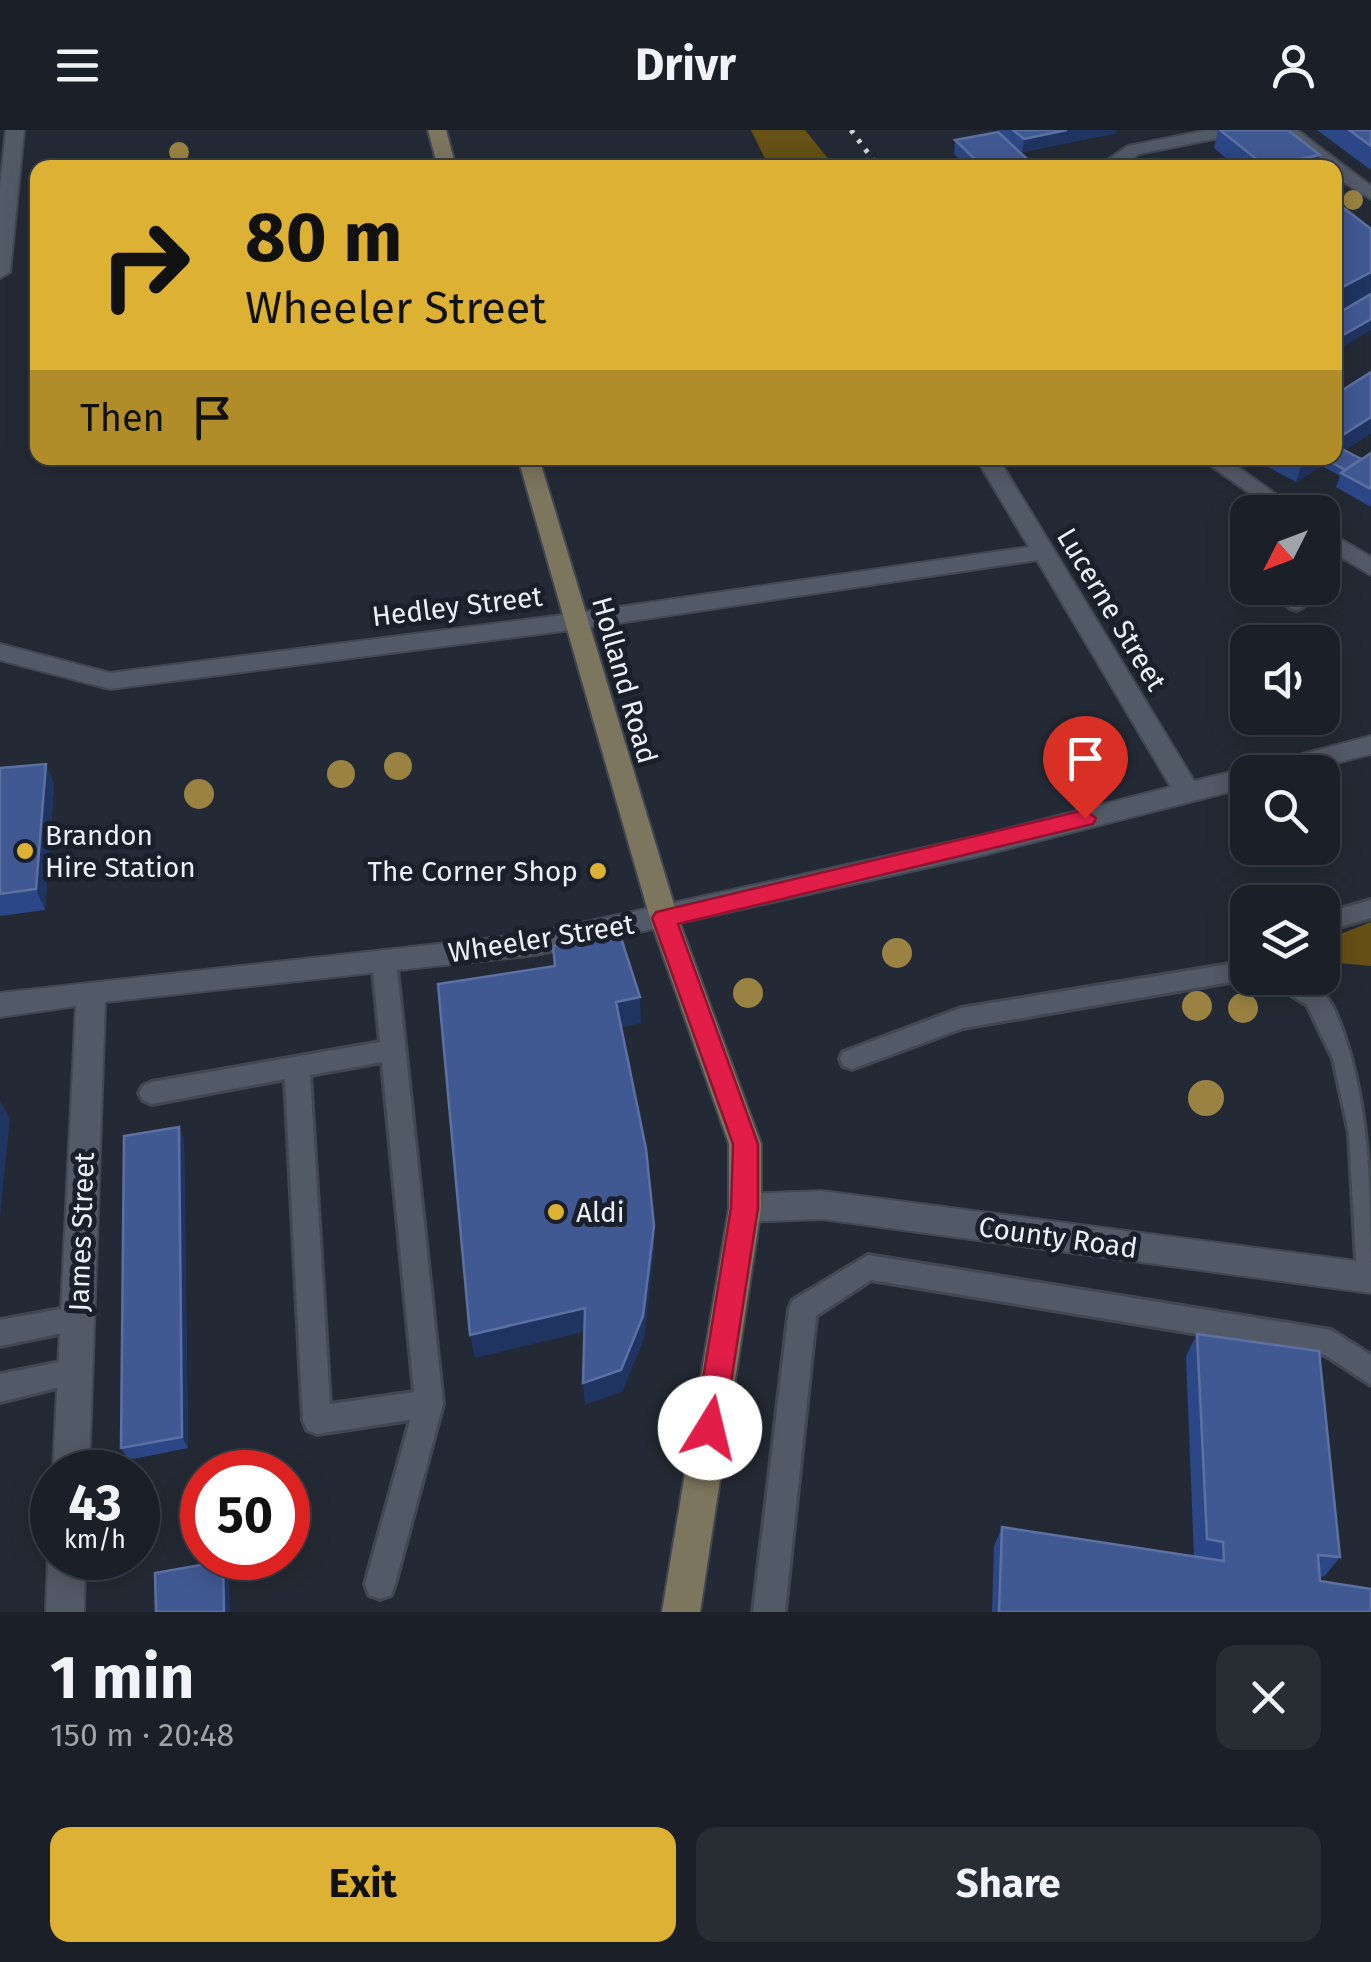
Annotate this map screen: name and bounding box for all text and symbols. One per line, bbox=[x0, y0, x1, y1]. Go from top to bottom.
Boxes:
icon: menu bbox=[50, 38, 105, 93]
text: Drivr bbox=[635, 38, 736, 92]
icon: person bbox=[1266, 38, 1321, 93]
text: 80 m bbox=[245, 196, 402, 280]
icon: right bbox=[80, 200, 210, 330]
text: Wheeler Street bbox=[245, 281, 546, 335]
icon: arrive bbox=[185, 390, 240, 445]
text: Then bbox=[80, 395, 165, 441]
north arrow bbox=[1230, 495, 1340, 605]
map controls bbox=[1230, 495, 1340, 995]
street label: Lucerne Street bbox=[1050, 522, 1173, 697]
street label: Hedley Street bbox=[370, 580, 545, 633]
street label: Holland Road bbox=[585, 593, 664, 767]
button: sound bbox=[1230, 625, 1340, 735]
pin bbox=[1043, 716, 1128, 819]
icon: arrive bbox=[1058, 731, 1113, 786]
button: search bbox=[1230, 755, 1340, 865]
place label: Brandon Hire Station bbox=[45, 819, 196, 884]
marker: Brandon Hire Station bbox=[14, 840, 36, 862]
place label: The Corner Shop bbox=[368, 855, 578, 888]
marker: The Corner Shop bbox=[587, 860, 609, 882]
button: layers bbox=[1230, 885, 1340, 995]
street label: Wheeler Street bbox=[446, 907, 637, 969]
street label: James Street bbox=[62, 1151, 101, 1312]
place label: Aldi bbox=[576, 1196, 625, 1229]
marker: Aldi bbox=[545, 1201, 567, 1223]
street label: County Road bbox=[976, 1210, 1139, 1265]
position arrow bbox=[658, 1376, 762, 1480]
speed limit sign: 50 bbox=[180, 1450, 310, 1580]
text: 43 bbox=[68, 1473, 122, 1533]
text: km/h bbox=[64, 1525, 126, 1555]
text: 1 min bbox=[50, 1642, 194, 1714]
button: close bbox=[1216, 1645, 1321, 1750]
text: 150 m · 20:48 bbox=[50, 1716, 234, 1754]
button: Exit bbox=[50, 1827, 676, 1942]
button: Share bbox=[696, 1827, 1321, 1942]

